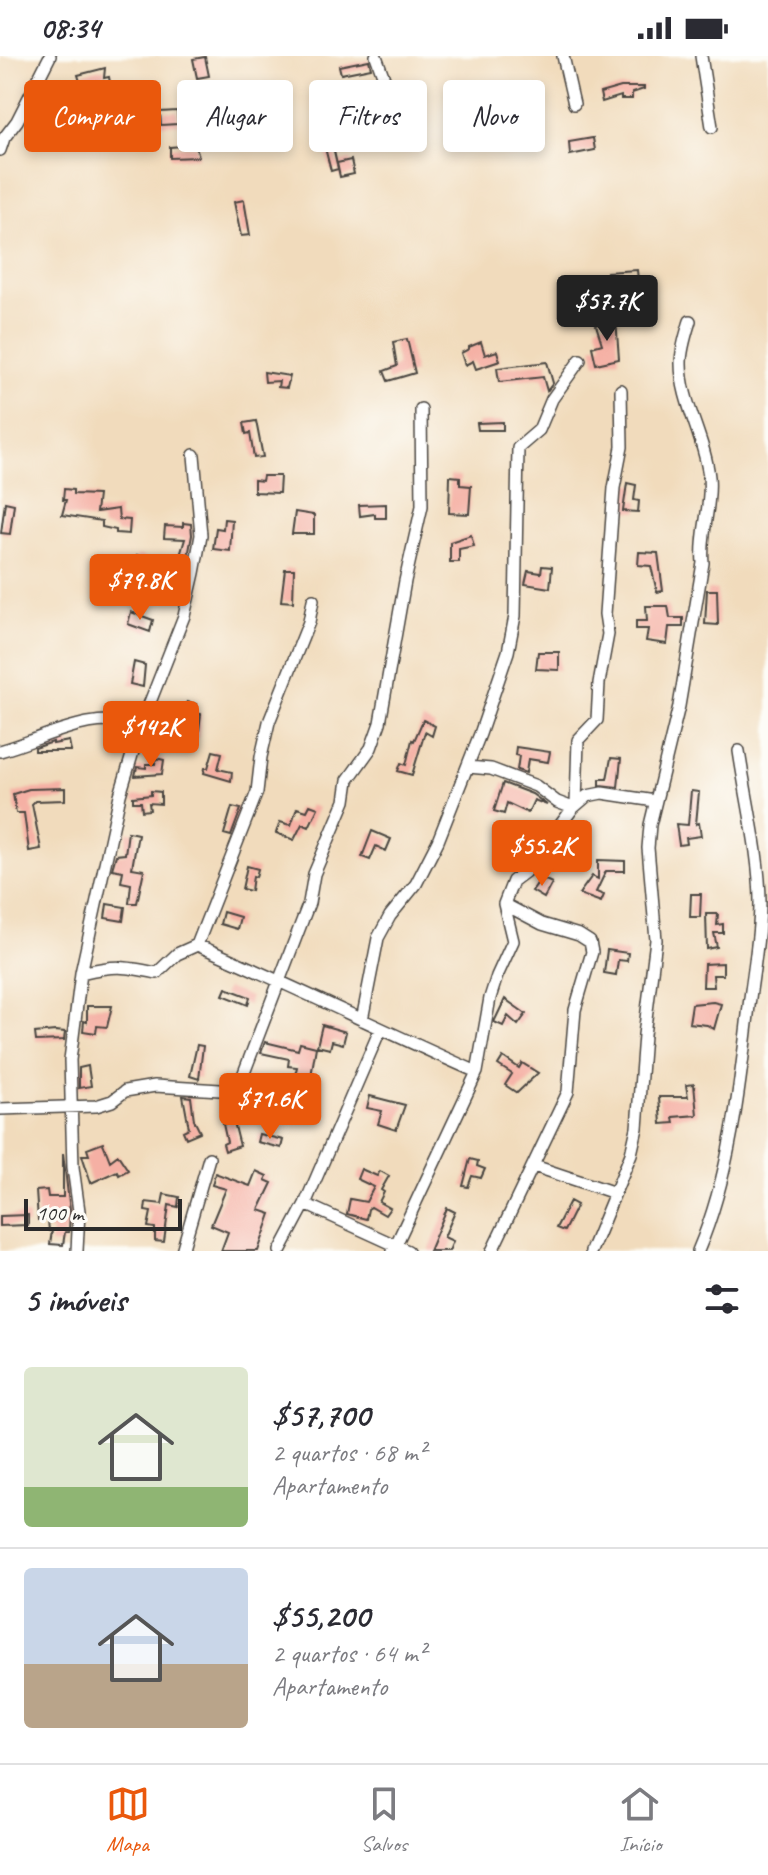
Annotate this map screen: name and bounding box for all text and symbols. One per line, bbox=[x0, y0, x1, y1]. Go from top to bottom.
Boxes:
text: 08:34 bbox=[40, 9, 100, 47]
chip: Comprar bbox=[24, 80, 161, 152]
chip: Alugar bbox=[177, 80, 293, 152]
chip: Filtros bbox=[309, 80, 427, 152]
chip: Novo bbox=[443, 80, 545, 152]
pin: $57.7K bbox=[542, 275, 672, 343]
text: $57.7K bbox=[575, 284, 639, 317]
pin: $79.8K bbox=[75, 554, 205, 622]
text: $79.8K bbox=[108, 563, 172, 596]
pin: $142K bbox=[95, 701, 207, 769]
text: $142K bbox=[121, 710, 181, 743]
pin: $55.2K bbox=[477, 820, 607, 888]
text: $55.2K bbox=[510, 829, 574, 862]
pin: $71.6K bbox=[205, 1073, 335, 1141]
text: $71.6K bbox=[237, 1082, 303, 1115]
scale bar bbox=[24, 1195, 182, 1231]
text: 100 m bbox=[36, 1199, 83, 1227]
icon: filters bbox=[700, 1277, 744, 1321]
text: 5 imóveis bbox=[24, 1278, 126, 1321]
text: $57,700 bbox=[272, 1393, 370, 1436]
icon: home bbox=[88, 1399, 184, 1495]
text: 2 quartos · 68 m² bbox=[272, 1436, 426, 1469]
text: Apartamento bbox=[272, 1469, 387, 1502]
text: $55,200 bbox=[272, 1594, 369, 1637]
icon: home bbox=[88, 1600, 184, 1696]
text: 2 quartos · 64 m² bbox=[272, 1637, 426, 1670]
text: Apartamento bbox=[272, 1670, 387, 1703]
tab: Mapa bbox=[106, 1782, 150, 1858]
tab: Salvos bbox=[361, 1782, 407, 1858]
tab: Início bbox=[618, 1782, 662, 1858]

